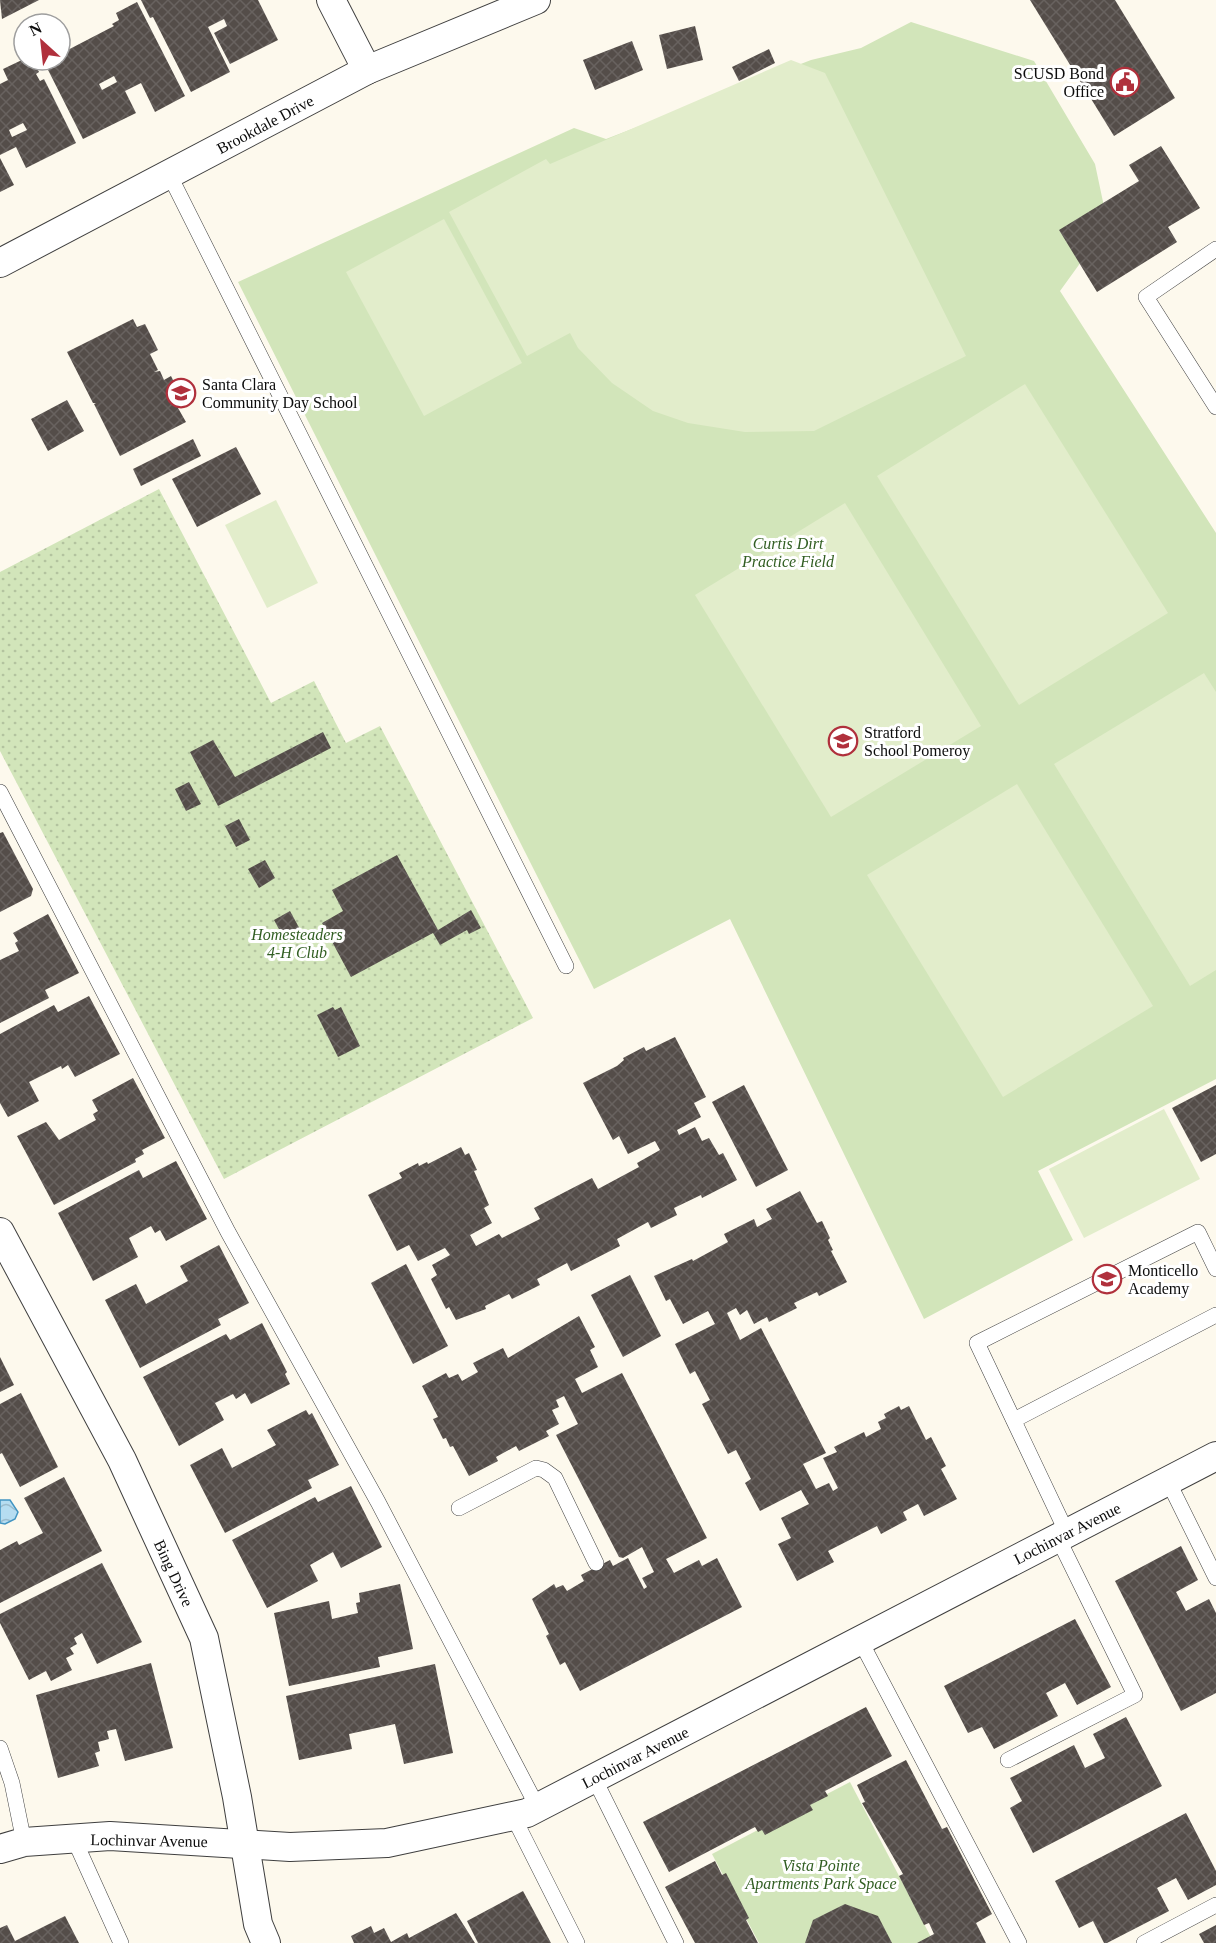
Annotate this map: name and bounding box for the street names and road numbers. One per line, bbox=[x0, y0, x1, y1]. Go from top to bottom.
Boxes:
street label: Brookdale Drive bbox=[214, 92, 316, 157]
street label: Lochinvar Avenue bbox=[1011, 1499, 1123, 1568]
street label: Bing Drive bbox=[150, 1537, 196, 1610]
street label: Lochinvar Avenue bbox=[579, 1723, 691, 1792]
street label: Lochinvar Avenue bbox=[90, 1831, 208, 1850]

